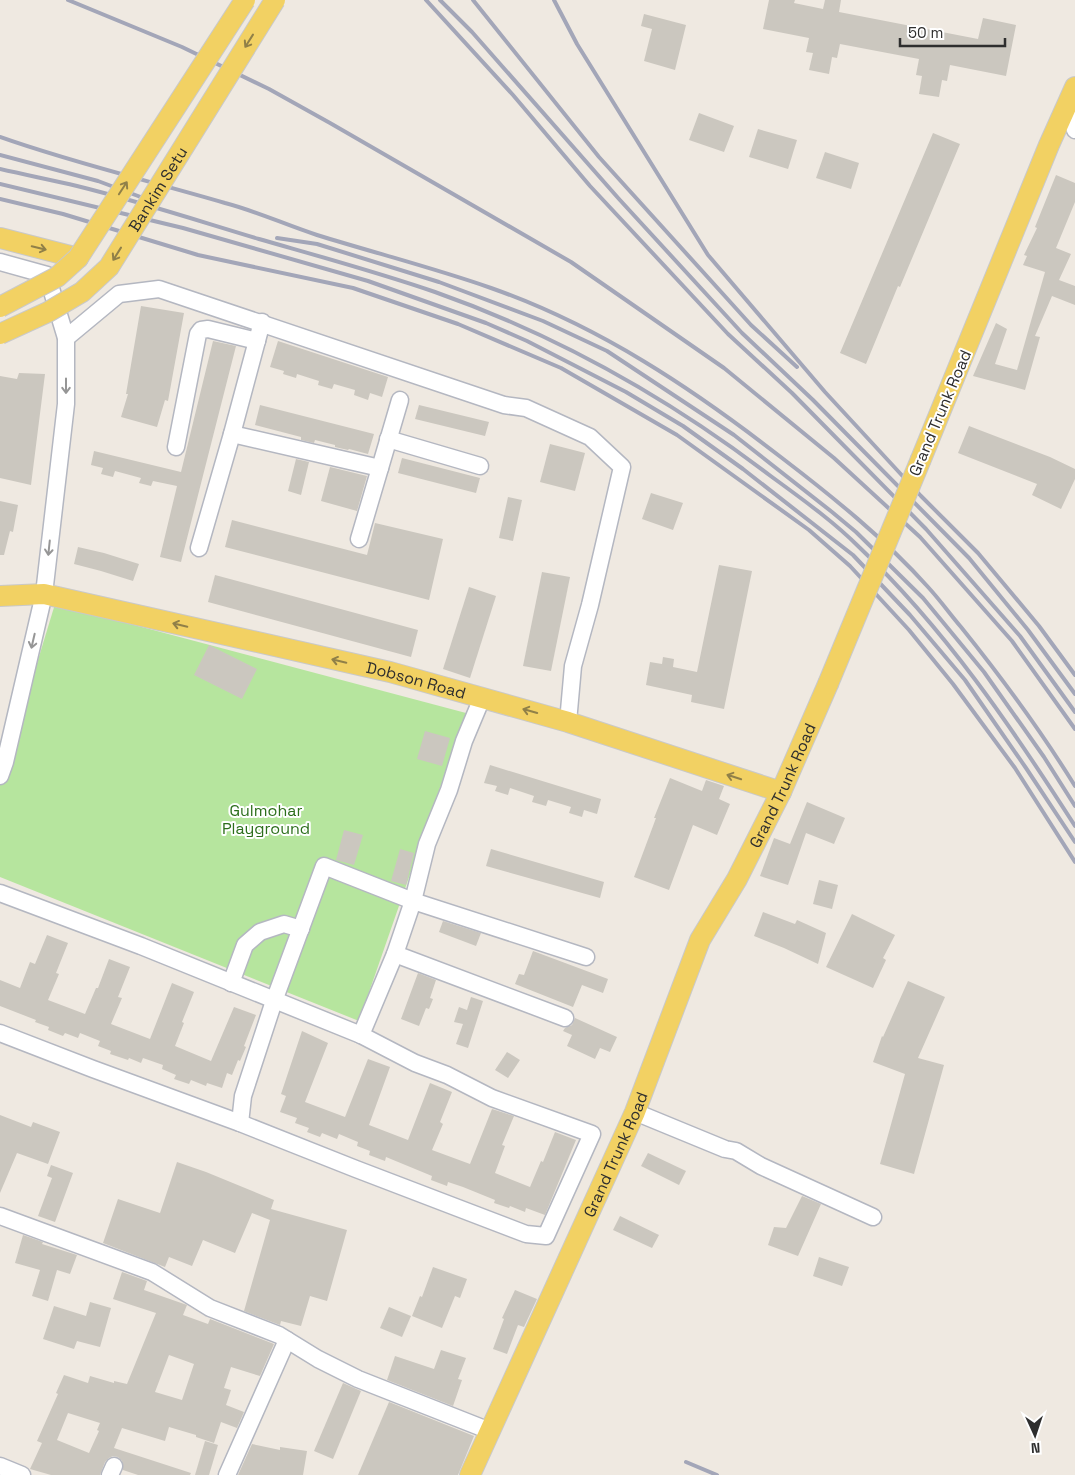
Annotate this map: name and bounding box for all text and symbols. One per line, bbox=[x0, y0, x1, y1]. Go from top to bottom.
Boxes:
scale bar bbox=[900, 15, 1005, 47]
text: 50 m bbox=[908, 23, 943, 42]
one-way arrow bbox=[243, 34, 253, 48]
street label: Bankim Setu bbox=[123, 143, 192, 235]
one-way arrow bbox=[118, 181, 128, 195]
one-way arrow bbox=[30, 244, 46, 253]
one-way arrow bbox=[112, 247, 123, 261]
street label: Grand Trunk Road bbox=[904, 347, 976, 479]
one-way arrow bbox=[61, 378, 71, 394]
one-way arrow bbox=[44, 540, 54, 556]
one-way arrow bbox=[173, 620, 189, 629]
one-way arrow bbox=[28, 633, 37, 649]
one-way arrow bbox=[331, 656, 347, 665]
street label: Dobson Road bbox=[364, 656, 468, 703]
one-way arrow bbox=[522, 706, 538, 716]
street label: Grand Trunk Road bbox=[744, 720, 820, 851]
one-way arrow bbox=[727, 772, 743, 781]
park label: Gulmohar Playground bbox=[222, 800, 310, 839]
street label: Grand Trunk Road bbox=[578, 1089, 652, 1220]
north arrow bbox=[1010, 1410, 1060, 1460]
text: N bbox=[1031, 1439, 1041, 1457]

